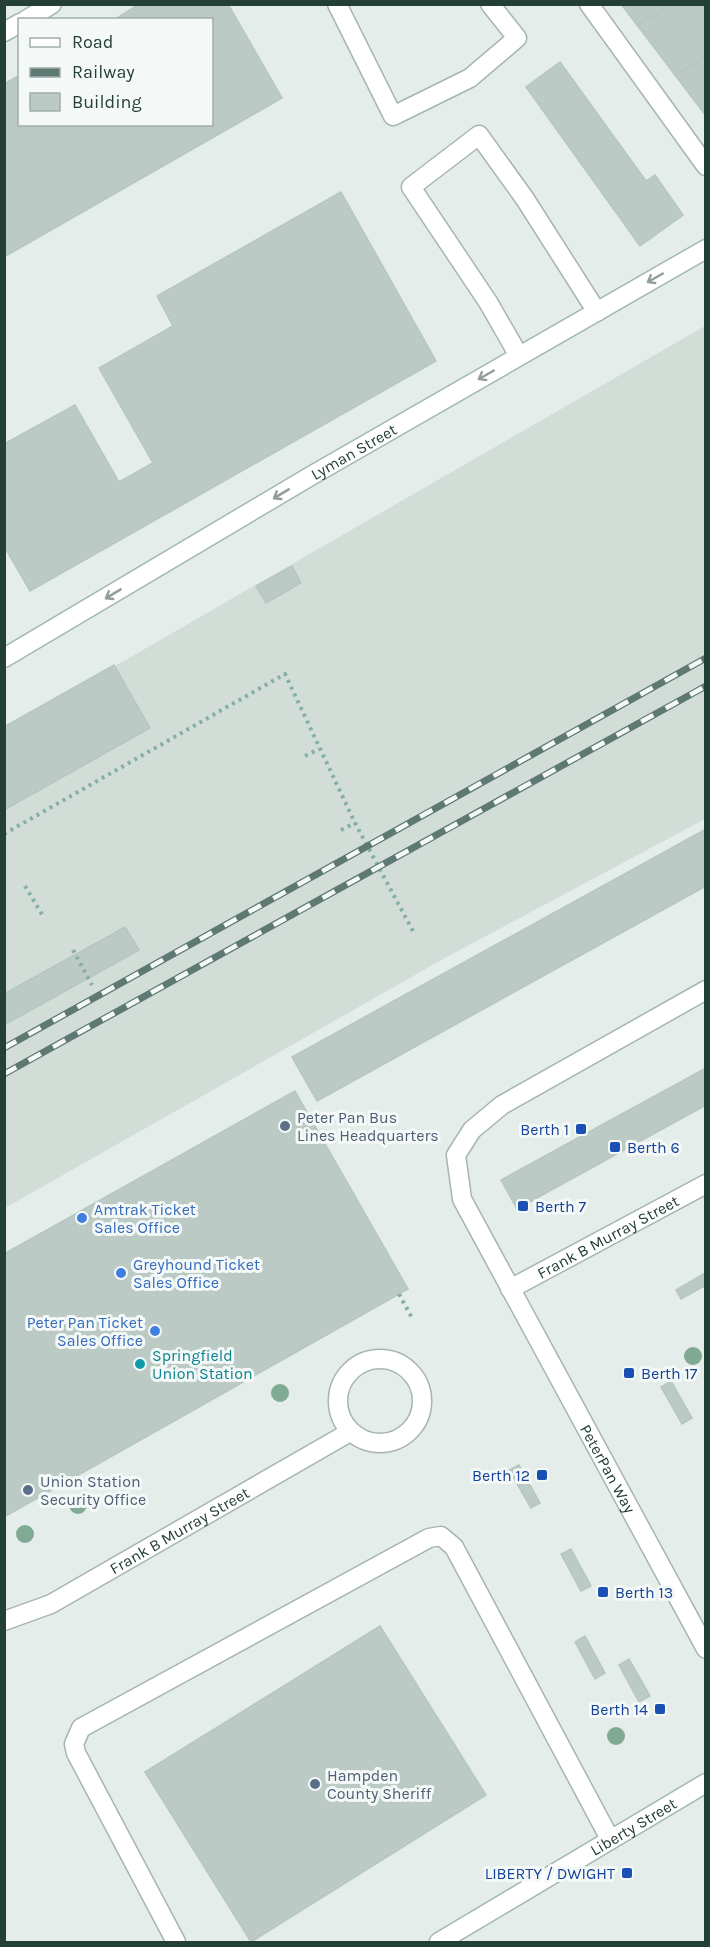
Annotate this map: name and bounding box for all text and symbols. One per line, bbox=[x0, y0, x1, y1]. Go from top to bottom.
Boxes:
legend bbox=[18, 18, 213, 126]
text: Road bbox=[72, 31, 113, 53]
text: Railway bbox=[72, 61, 135, 83]
text: Building bbox=[72, 91, 142, 113]
one-way arrow bbox=[647, 272, 664, 284]
one-way arrow bbox=[478, 369, 495, 381]
street label: Lyman Street bbox=[308, 420, 400, 484]
one-way arrow bbox=[273, 488, 290, 500]
one-way arrow bbox=[105, 588, 122, 600]
place label: Peter Pan Bus Lines Headquarters bbox=[297, 1108, 439, 1145]
marker: Peter Pan Bus Lines Headquarters bbox=[278, 1119, 292, 1133]
place label: Berth 1 bbox=[520, 1120, 569, 1139]
marker: Berth 1 bbox=[574, 1122, 588, 1136]
place label: Berth 6 bbox=[627, 1138, 680, 1157]
marker: Berth 6 bbox=[608, 1140, 622, 1154]
street label: Frank B Murray Street bbox=[534, 1191, 682, 1283]
place label: Berth 7 bbox=[535, 1197, 586, 1216]
marker: Berth 7 bbox=[516, 1199, 530, 1213]
place label: Amtrak Ticket Sales Office bbox=[94, 1200, 196, 1237]
marker: Amtrak Ticket Sales Office bbox=[75, 1211, 89, 1225]
place label: Greyhound Ticket Sales Office bbox=[133, 1255, 260, 1292]
marker: Greyhound Ticket Sales Office bbox=[114, 1266, 128, 1280]
place label: Peter Pan Ticket Sales Office bbox=[27, 1313, 143, 1350]
marker: Peter Pan Ticket Sales Office bbox=[148, 1324, 162, 1338]
place label: Springfield Union Station bbox=[152, 1346, 253, 1383]
marker: Springfield Union Station bbox=[133, 1357, 147, 1371]
place label: Berth 17 bbox=[641, 1364, 698, 1383]
marker: Berth 17 bbox=[622, 1366, 636, 1380]
street label: PeterPan Way bbox=[576, 1421, 640, 1517]
place label: Berth 12 bbox=[472, 1466, 530, 1485]
marker: Berth 12 bbox=[535, 1468, 549, 1482]
place label: Union Station Security Office bbox=[40, 1472, 146, 1509]
marker: Union Station Security Office bbox=[21, 1483, 35, 1497]
street label: Frank B Murray Street bbox=[106, 1483, 253, 1578]
place label: Berth 13 bbox=[615, 1583, 673, 1602]
marker: Berth 13 bbox=[596, 1585, 610, 1599]
place label: Berth 14 bbox=[590, 1700, 648, 1719]
marker: Berth 14 bbox=[653, 1702, 667, 1716]
place label: Hampden County Sheriff bbox=[327, 1766, 432, 1803]
marker: Hampden County Sheriff bbox=[308, 1777, 322, 1791]
street label: Liberty Street bbox=[587, 1794, 680, 1860]
place label: LIBERTY / DWIGHT bbox=[485, 1864, 615, 1883]
marker: LIBERTY / DWIGHT bbox=[620, 1866, 634, 1880]

